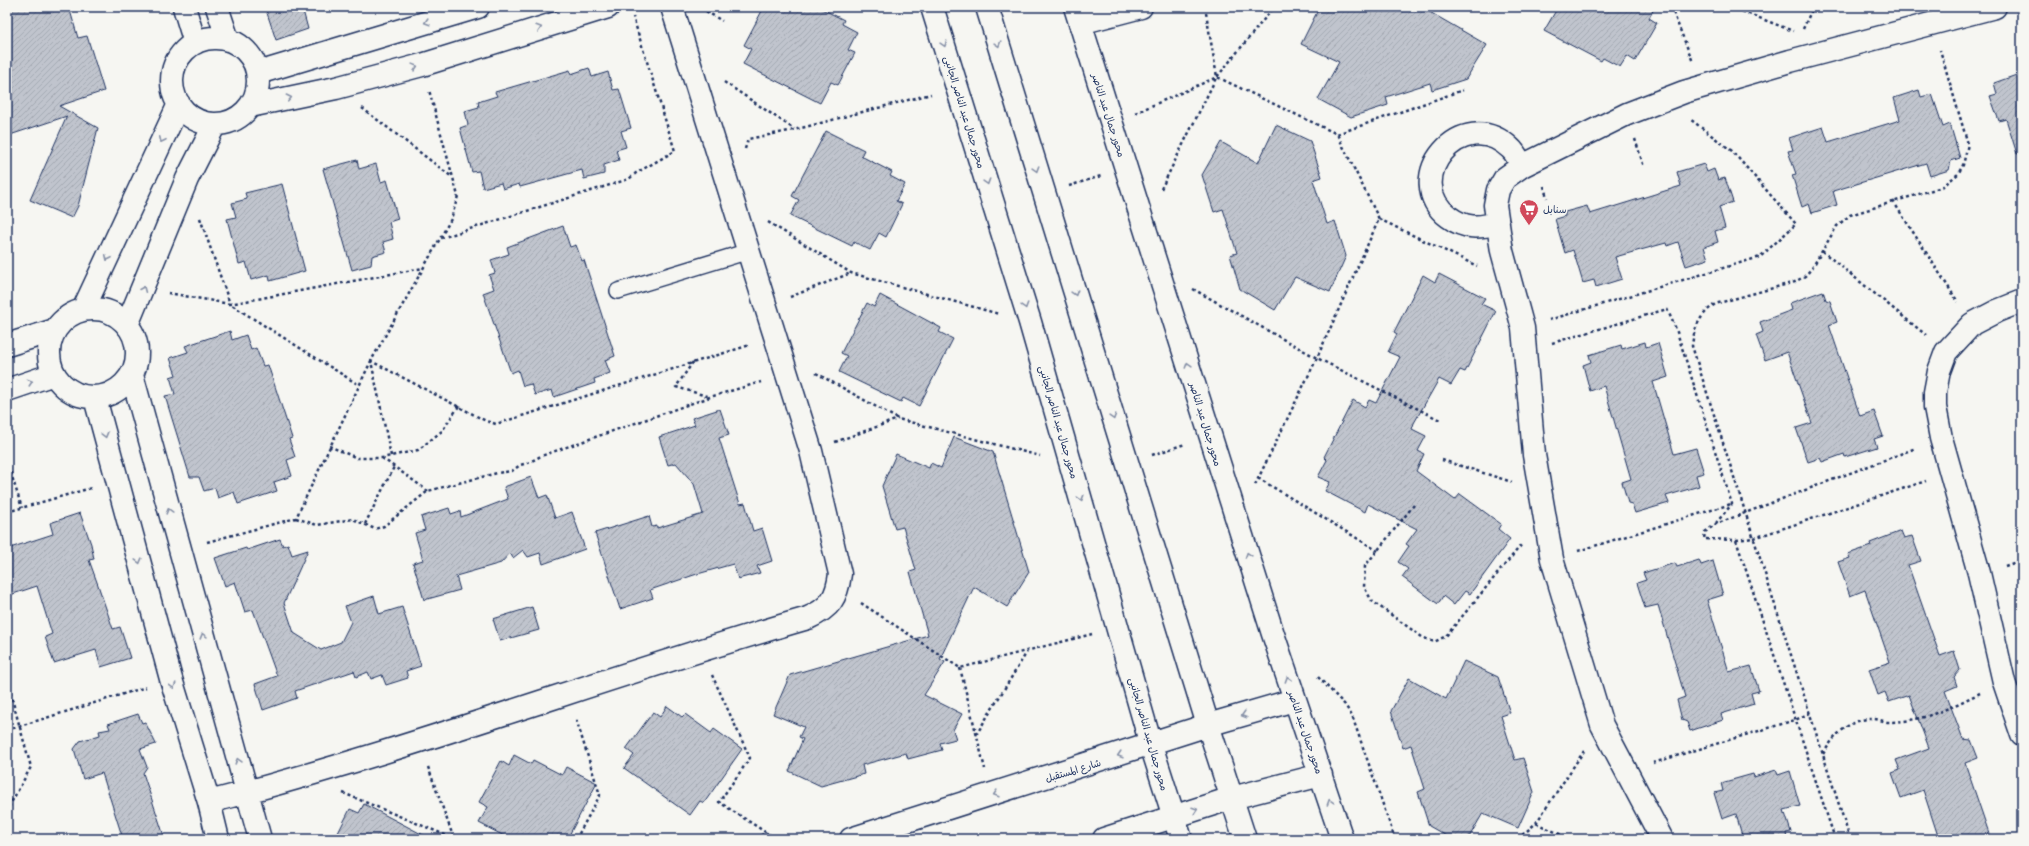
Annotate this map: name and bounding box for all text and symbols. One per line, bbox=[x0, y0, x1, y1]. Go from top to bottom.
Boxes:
one-way arrow bbox=[424, 17, 431, 26]
one-way arrow bbox=[535, 25, 542, 33]
one-way arrow bbox=[939, 40, 948, 47]
one-way arrow bbox=[993, 41, 1002, 48]
street label: محور جمال عبد الناصر الجانبى bbox=[940, 54, 988, 170]
one-way arrow bbox=[411, 63, 418, 72]
street label: محور جمال عبد الناصر bbox=[1089, 71, 1128, 159]
one-way arrow bbox=[285, 94, 292, 102]
one-way arrow bbox=[159, 135, 167, 143]
one-way arrow bbox=[1031, 165, 1040, 172]
one-way arrow bbox=[982, 178, 991, 185]
supermarket icon: سنابل bbox=[1518, 198, 1540, 226]
place label: سنابل bbox=[1543, 203, 1567, 216]
one-way arrow bbox=[105, 253, 113, 261]
one-way arrow bbox=[139, 286, 147, 293]
one-way arrow bbox=[1070, 289, 1078, 296]
one-way arrow bbox=[1020, 302, 1029, 309]
one-way arrow bbox=[1184, 361, 1193, 368]
street label: محور جمال عبد الناصر الجانبى bbox=[1035, 364, 1081, 481]
one-way arrow bbox=[27, 378, 34, 387]
street label: محور جمال عبد الناصر bbox=[1186, 380, 1225, 468]
one-way arrow bbox=[1108, 413, 1117, 420]
one-way arrow bbox=[100, 432, 109, 439]
one-way arrow bbox=[1076, 494, 1085, 501]
one-way arrow bbox=[165, 507, 173, 514]
one-way arrow bbox=[1244, 552, 1253, 559]
one-way arrow bbox=[134, 557, 143, 564]
one-way arrow bbox=[199, 633, 208, 640]
street label: محور جمال عبد الناصر الجانبى bbox=[1125, 676, 1171, 793]
one-way arrow bbox=[1284, 676, 1292, 683]
one-way arrow bbox=[168, 683, 177, 690]
street label: محور جمال عبد الناصر bbox=[1285, 688, 1326, 776]
one-way arrow bbox=[1240, 710, 1247, 719]
one-way arrow bbox=[1117, 750, 1124, 759]
street label: شارع المستقبل bbox=[1044, 756, 1103, 786]
one-way arrow bbox=[234, 758, 243, 765]
one-way arrow bbox=[993, 789, 1000, 798]
one-way arrow bbox=[1326, 799, 1335, 806]
one-way arrow bbox=[1191, 806, 1198, 815]

